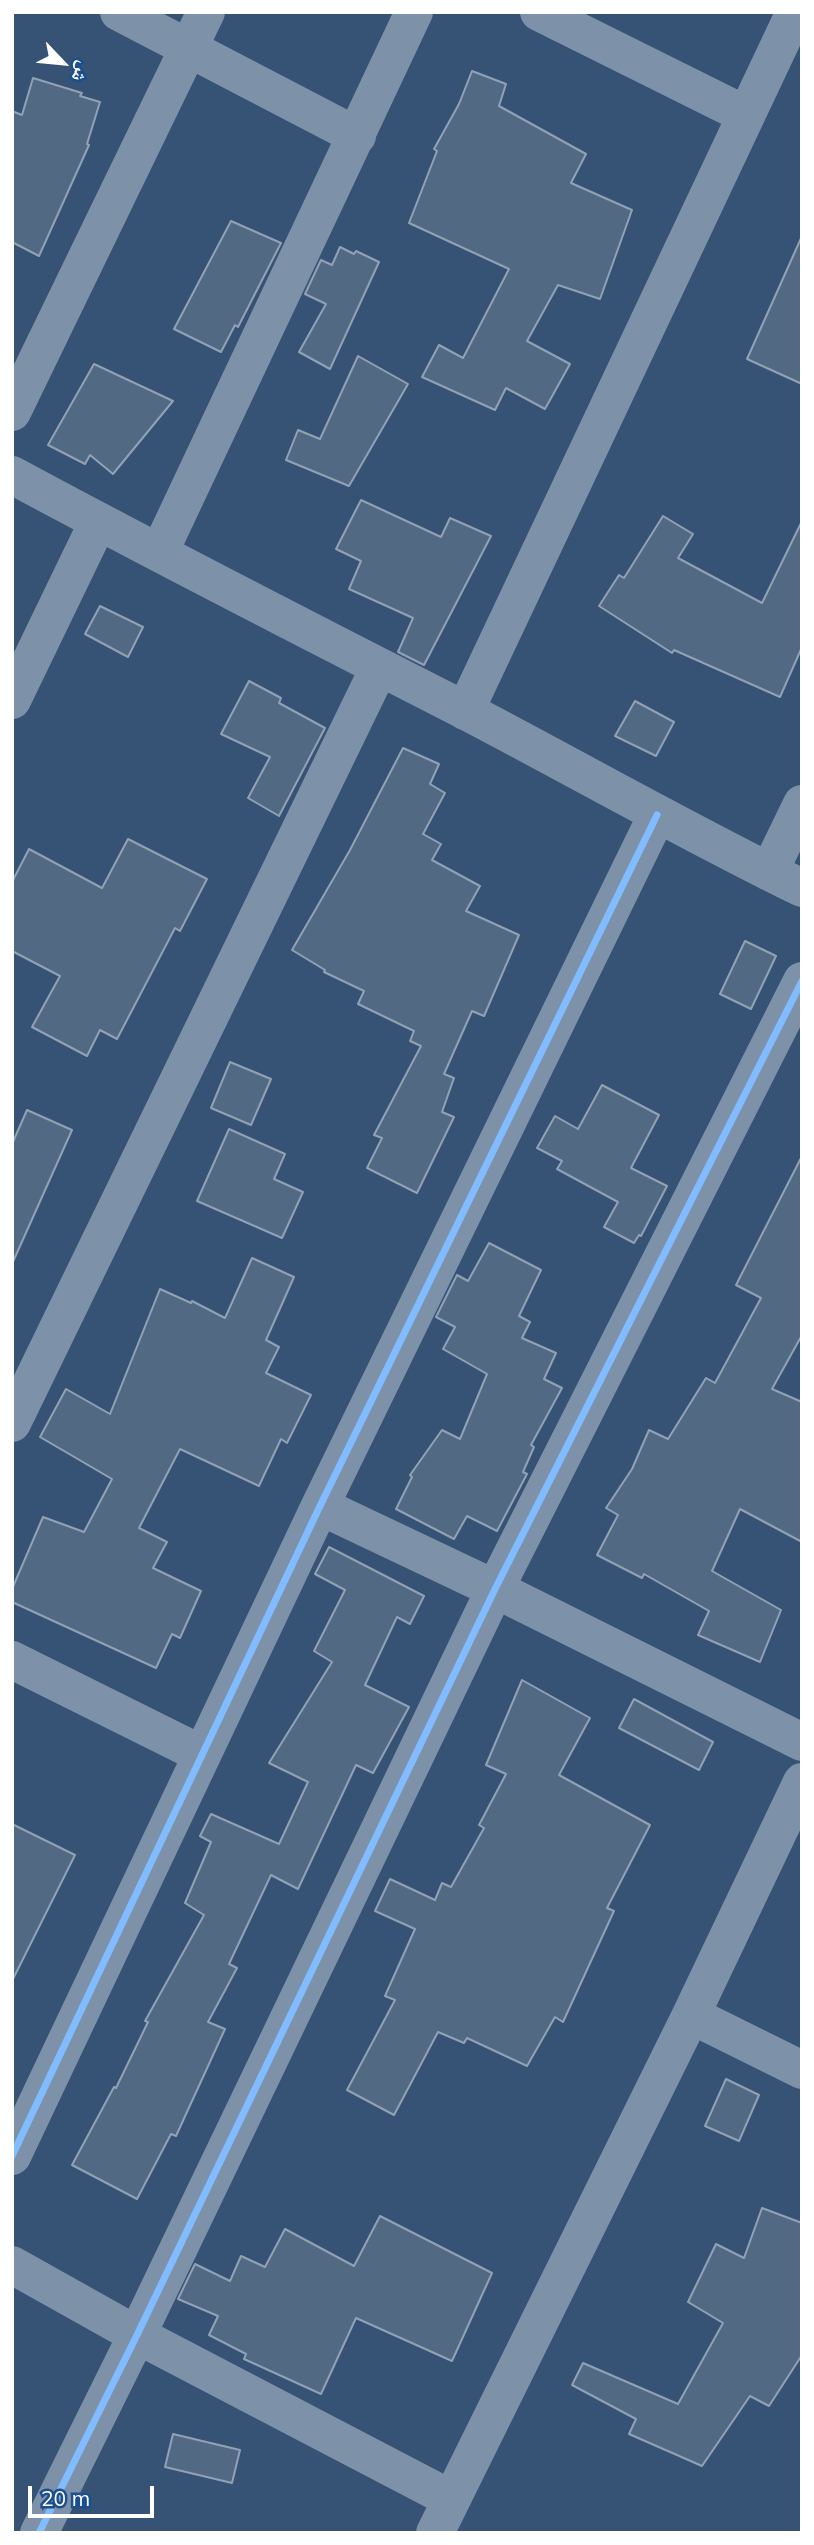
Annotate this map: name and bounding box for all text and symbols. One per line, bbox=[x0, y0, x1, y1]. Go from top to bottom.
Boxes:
north arrow bbox=[28, 28, 98, 98]
text: ش bbox=[67, 58, 97, 87]
scale bar bbox=[32, 2472, 158, 2516]
text: 20 m bbox=[41, 2485, 90, 2511]

